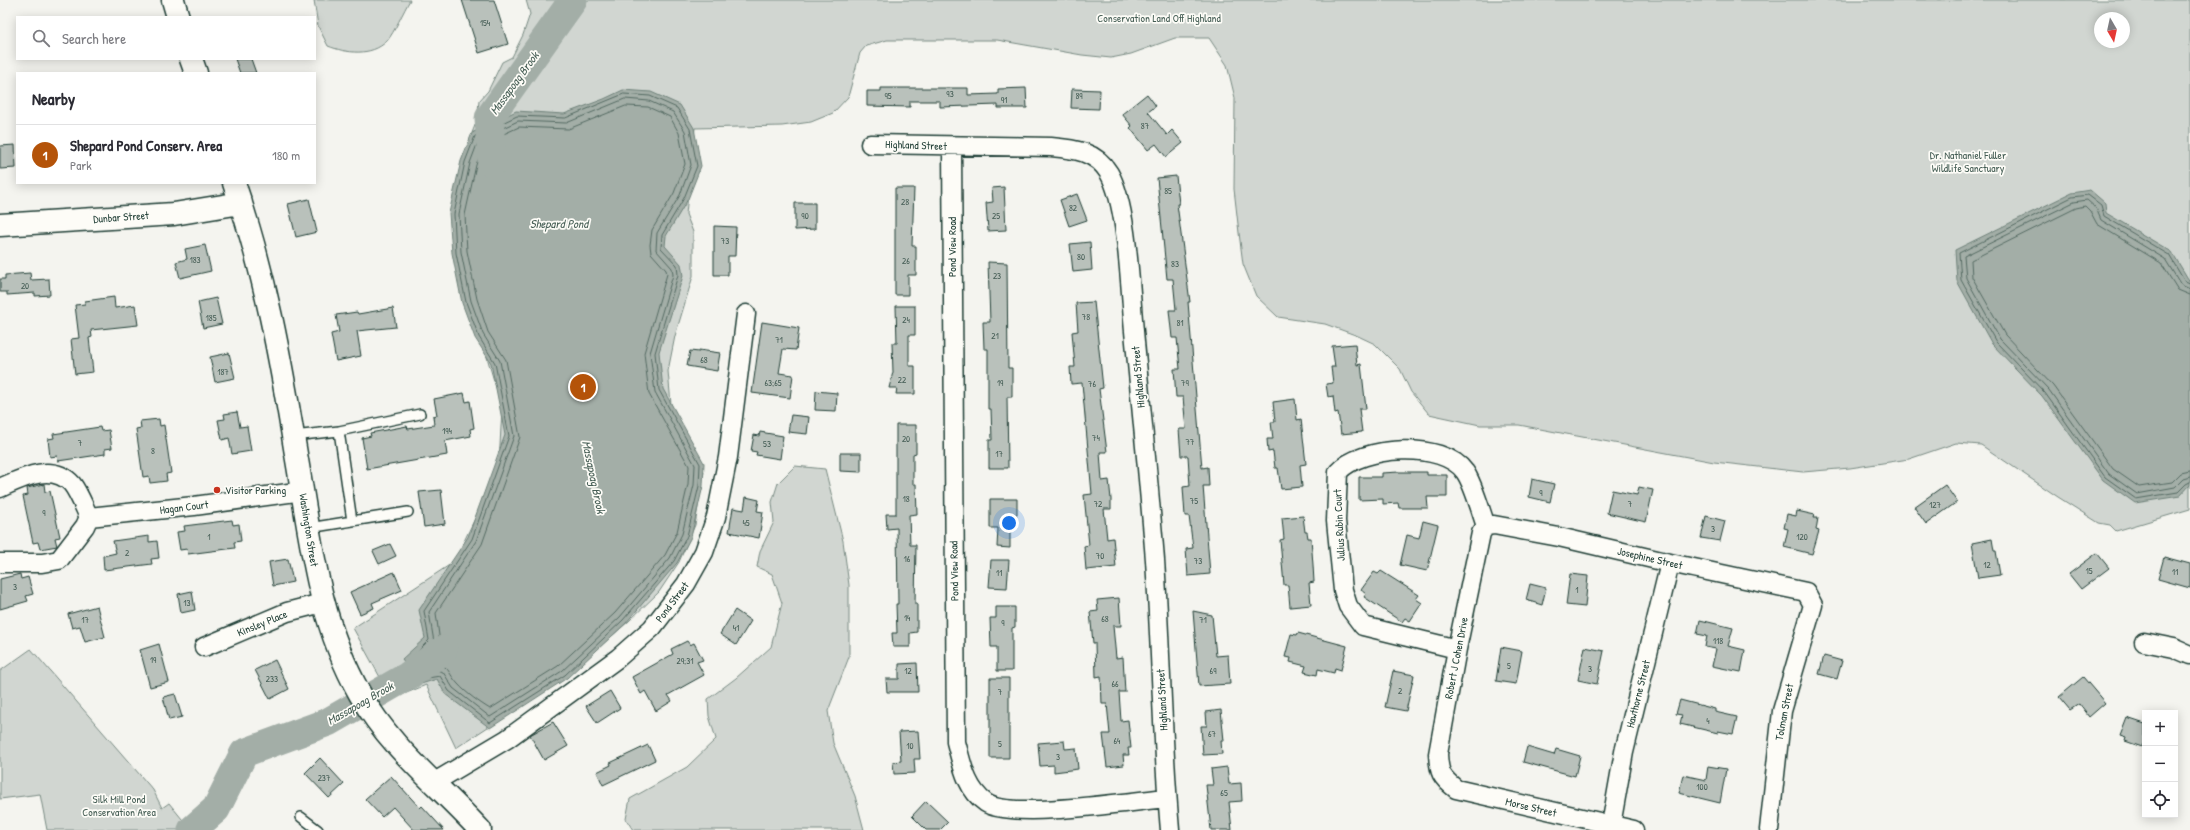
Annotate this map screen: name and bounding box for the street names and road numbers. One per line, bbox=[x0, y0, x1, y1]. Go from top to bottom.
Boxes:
street label: Highland Street bbox=[885, 137, 947, 153]
street label: Dunbar Street bbox=[93, 208, 150, 226]
street label: Pond View Road bbox=[945, 216, 959, 277]
street label: Highland Street bbox=[1128, 345, 1148, 408]
street label: Julius Rubin Court bbox=[1330, 489, 1348, 561]
street label: Washington Street bbox=[296, 493, 322, 568]
street label: Hagan Court bbox=[159, 497, 209, 517]
street label: Pond View Road bbox=[946, 540, 962, 601]
street label: Josephine Street bbox=[1616, 544, 1684, 572]
street label: Pond Street bbox=[652, 579, 692, 625]
street label: Kinsley Place bbox=[235, 606, 290, 639]
street label: Robert J Cohen Drive bbox=[1441, 615, 1471, 700]
street label: Hawthorne Street bbox=[1623, 659, 1653, 729]
street label: Highland Street bbox=[1153, 669, 1171, 731]
street label: Tolman Street bbox=[1772, 682, 1796, 742]
street label: Morse Street bbox=[1504, 794, 1558, 820]

